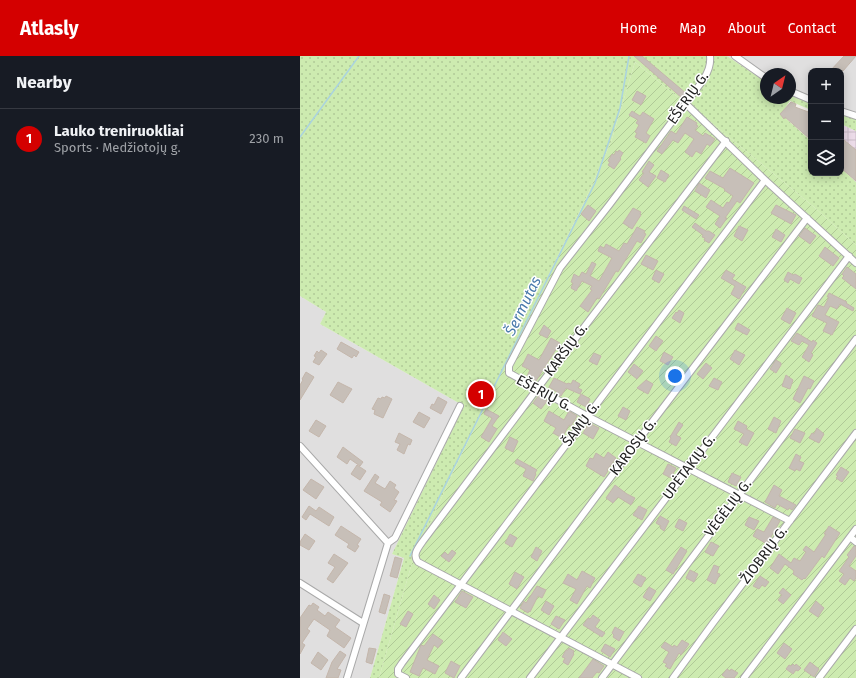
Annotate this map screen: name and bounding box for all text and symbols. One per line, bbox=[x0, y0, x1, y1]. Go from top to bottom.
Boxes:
text: Atlasly bbox=[20, 17, 79, 40]
text: Home bbox=[620, 20, 657, 37]
text: Map bbox=[679, 20, 706, 37]
text: About bbox=[728, 20, 766, 37]
text: Contact bbox=[788, 20, 836, 37]
street label: EŠERIŲ G. bbox=[663, 68, 712, 128]
north arrow bbox=[760, 68, 796, 104]
map controls bbox=[808, 68, 844, 176]
button: + bbox=[808, 68, 844, 104]
text: Nearby bbox=[16, 72, 71, 93]
button: − bbox=[808, 104, 844, 140]
text: Lauko treniruokliai bbox=[54, 122, 184, 140]
text: 1 bbox=[26, 131, 32, 146]
text: 230 m bbox=[249, 131, 284, 146]
text: Sports · Medžiotojų g. bbox=[54, 140, 181, 155]
button: layers bbox=[808, 140, 844, 176]
water label: Šermutas bbox=[501, 273, 545, 339]
street label: KARŠIŲ G. bbox=[540, 320, 591, 380]
your location bbox=[665, 366, 685, 386]
street label: EŠERIŲ G. bbox=[513, 370, 575, 415]
pin: 1 bbox=[468, 379, 494, 409]
street label: ŠAMŲ G. bbox=[558, 398, 603, 450]
street label: KAROSŲ G. bbox=[606, 415, 660, 479]
street label: UPĖTAKIŲ G. bbox=[658, 431, 719, 503]
street label: VĖGĖLIŲ G. bbox=[700, 475, 755, 540]
street label: ŽIOBRIŲ G. bbox=[736, 522, 791, 587]

